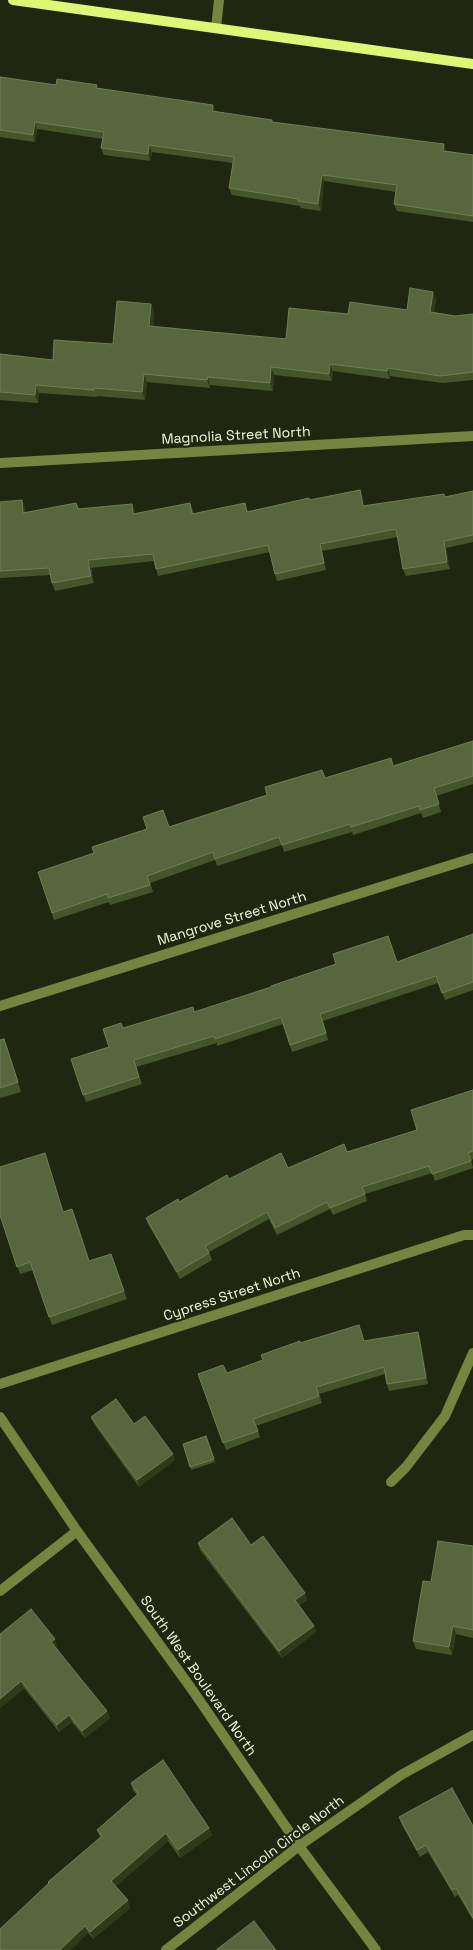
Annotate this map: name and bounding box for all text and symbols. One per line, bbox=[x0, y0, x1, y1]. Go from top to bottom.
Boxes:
street label: Magnolia Street North bbox=[161, 424, 311, 448]
street label: Mangrove Street North bbox=[155, 888, 309, 950]
street label: Cypress Street North bbox=[161, 1265, 303, 1325]
street label: South West Boulevard North bbox=[136, 1593, 260, 1759]
street label: Southwest Lincoln Circle North bbox=[170, 1792, 348, 1932]

